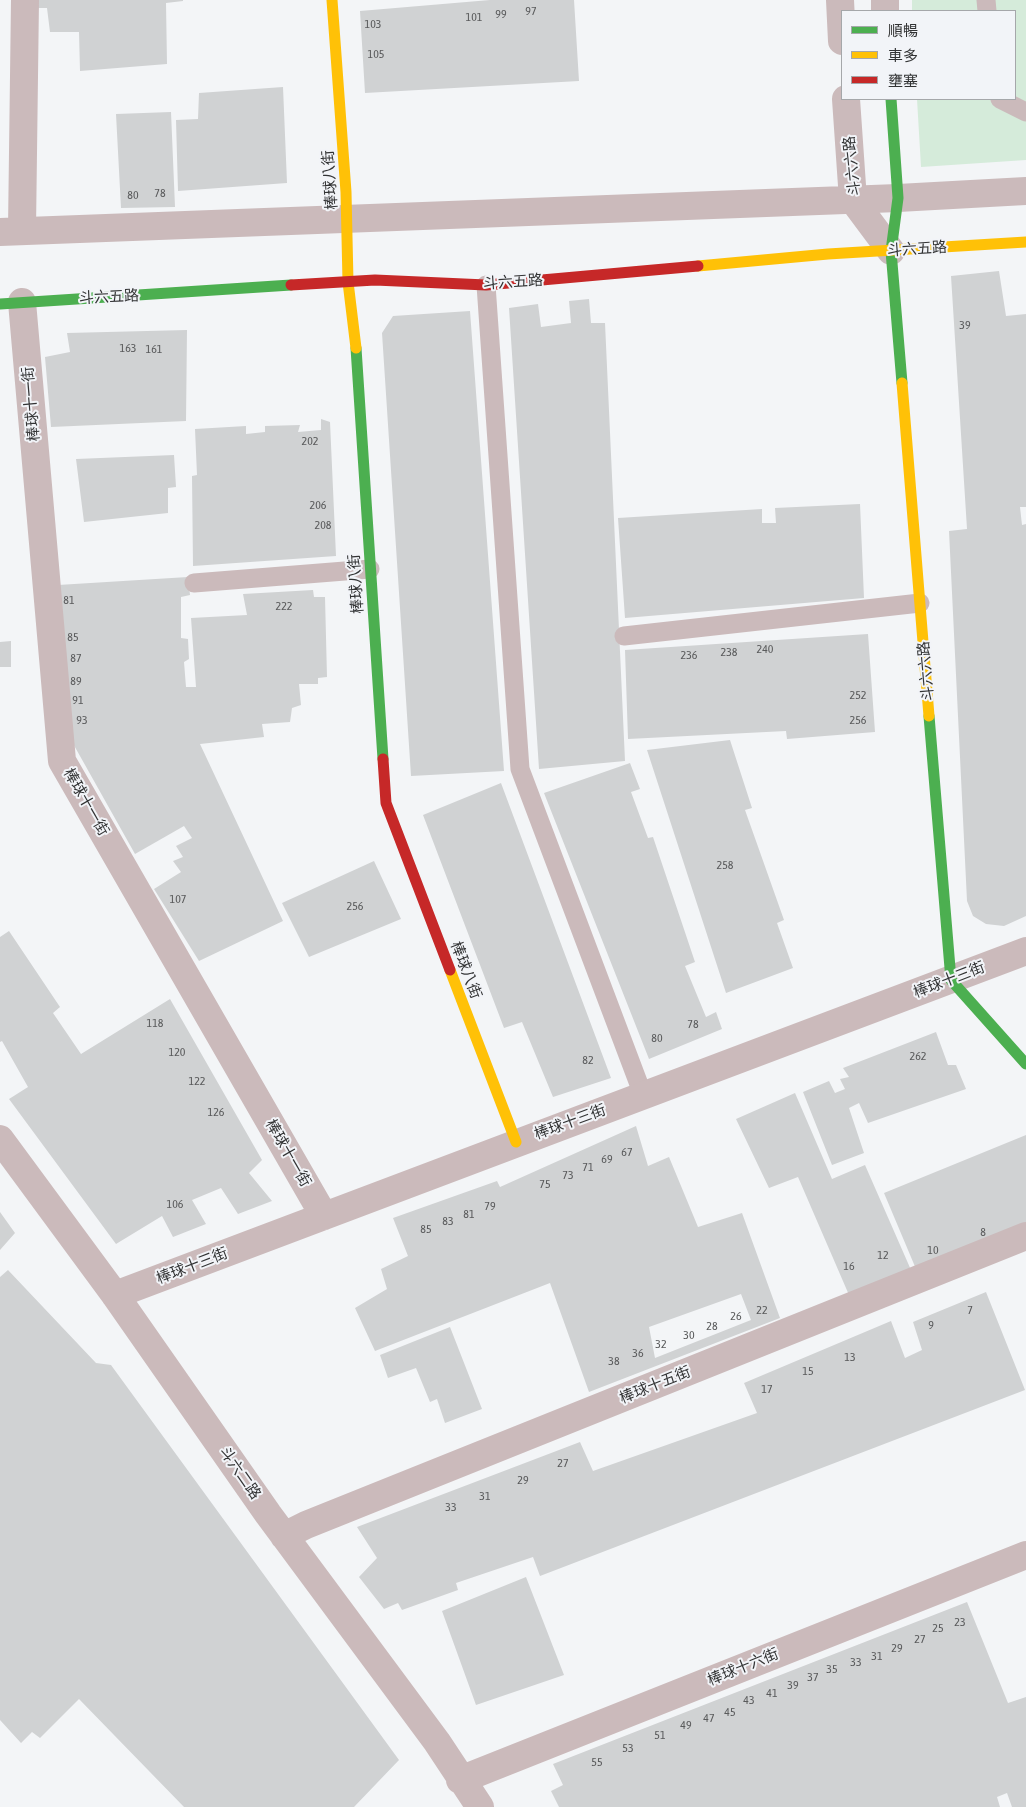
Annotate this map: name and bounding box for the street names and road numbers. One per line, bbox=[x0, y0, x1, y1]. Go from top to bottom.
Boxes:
street label: 斗六六路 bbox=[840, 135, 864, 197]
street label: 棒球八街 bbox=[319, 149, 341, 211]
street label: 斗六五路 bbox=[886, 238, 948, 260]
street label: 斗六五路 bbox=[482, 271, 544, 293]
street label: 斗六五路 bbox=[79, 286, 139, 308]
street label: 棒球十一街 bbox=[19, 366, 43, 442]
street label: 棒球八街 bbox=[345, 553, 367, 615]
street label: 斗六六路 bbox=[914, 640, 938, 702]
street label: 棒球十一街 bbox=[59, 765, 113, 839]
street label: 棒球八街 bbox=[447, 939, 485, 1001]
street label: 棒球十三街 bbox=[911, 958, 987, 1002]
street label: 棒球十三街 bbox=[532, 1101, 608, 1143]
street label: 棒球十一街 bbox=[261, 1116, 315, 1190]
street label: 棒球十三街 bbox=[154, 1244, 230, 1288]
street label: 棒球十五街 bbox=[617, 1363, 693, 1407]
street label: 斗六二路 bbox=[215, 1443, 265, 1503]
street label: 棒球十六街 bbox=[705, 1645, 781, 1689]

